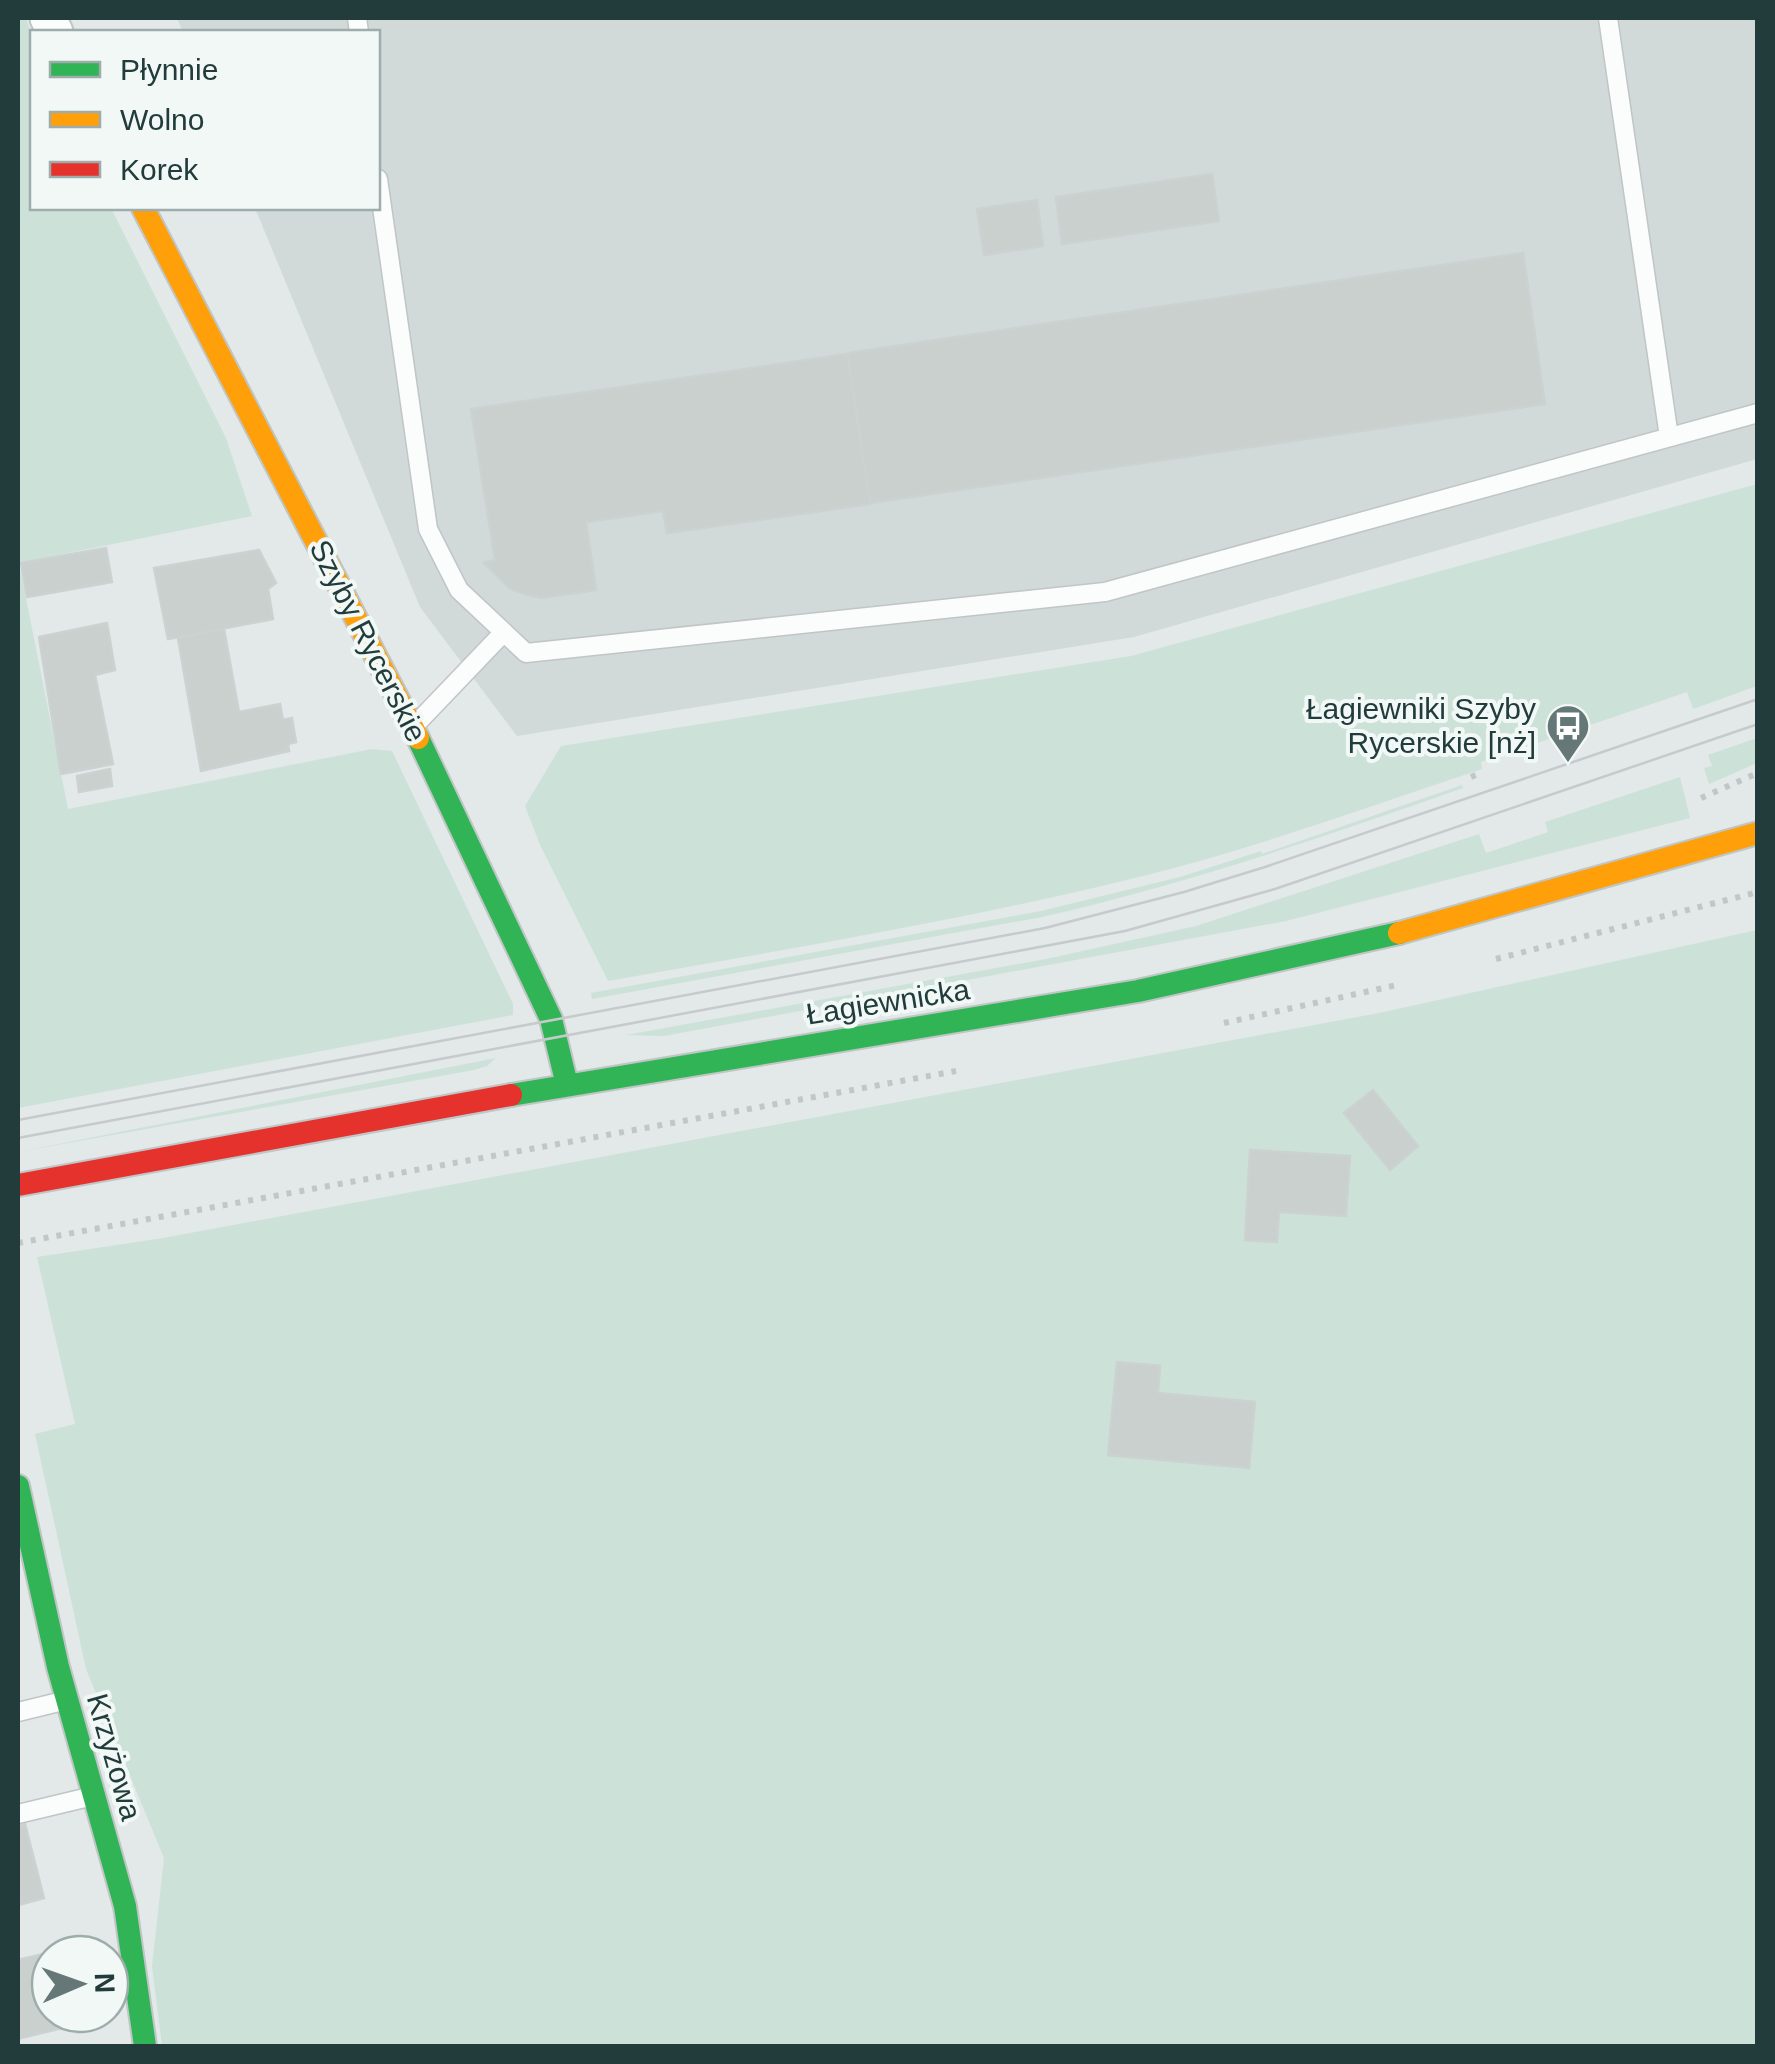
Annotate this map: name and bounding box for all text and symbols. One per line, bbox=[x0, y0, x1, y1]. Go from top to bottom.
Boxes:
legend bbox=[30, 30, 380, 210]
text: Płynnie bbox=[120, 53, 218, 86]
text: Wolno bbox=[120, 103, 205, 136]
text: Korek bbox=[120, 153, 199, 186]
street label: Szyby Rycerskie bbox=[303, 535, 433, 747]
place label: Łagiewniki Szyby Rycerskie [nż] bbox=[1306, 692, 1536, 759]
bus stop icon: Łagiewniki Szyby Rycerskie [nż] bbox=[1545, 703, 1591, 764]
street label: Łagiewnicka bbox=[804, 972, 972, 1031]
street label: Krzyżowa bbox=[81, 1690, 148, 1824]
north arrow bbox=[30, 1934, 130, 2034]
text: N bbox=[89, 1972, 120, 1994]

